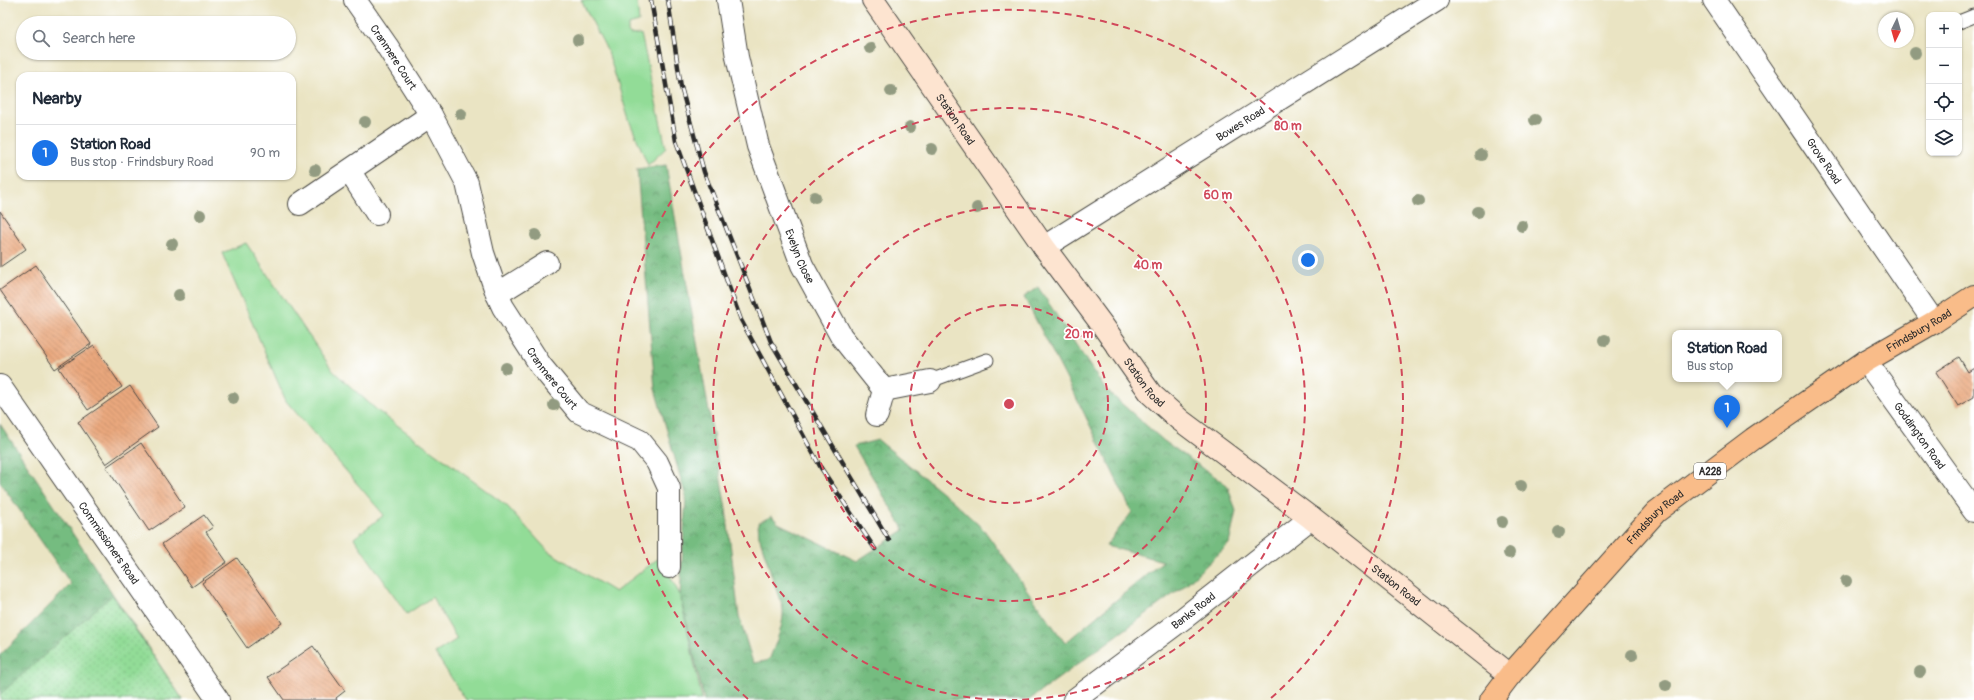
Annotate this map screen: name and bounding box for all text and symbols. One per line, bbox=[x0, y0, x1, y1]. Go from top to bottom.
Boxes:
north arrow bbox=[1878, 12, 1914, 48]
map controls bbox=[1926, 12, 1962, 156]
button: + bbox=[1926, 12, 1962, 48]
search box bbox=[16, 16, 296, 60]
street label: Cranmere Court bbox=[367, 22, 420, 93]
icon: search bbox=[30, 27, 52, 49]
text: Search here bbox=[62, 29, 135, 48]
button: − bbox=[1926, 48, 1962, 84]
button: locate bbox=[1926, 84, 1962, 120]
text: Nearby bbox=[32, 88, 81, 109]
street label: Station Road bbox=[933, 91, 977, 148]
street label: Bowes Road bbox=[1214, 104, 1267, 144]
text: 80 m bbox=[1274, 119, 1302, 134]
button: layers bbox=[1926, 120, 1962, 156]
text: Station Road bbox=[70, 135, 151, 154]
street label: Grove Road bbox=[1803, 136, 1844, 187]
text: 1 bbox=[42, 145, 48, 161]
text: 90 m bbox=[250, 145, 280, 161]
text: Bus stop · Frindsbury Road bbox=[70, 154, 214, 170]
text: 60 m bbox=[1204, 188, 1233, 203]
street label: Evelyn Close bbox=[782, 227, 817, 286]
your location bbox=[1298, 250, 1318, 270]
text: 40 m bbox=[1133, 258, 1163, 273]
street label: Frindsbury Road bbox=[1884, 306, 1954, 355]
text: 20 m bbox=[1065, 327, 1093, 342]
popup bbox=[1672, 330, 1782, 382]
text: Station Road bbox=[1687, 339, 1767, 358]
street label: Cranmere Court bbox=[524, 345, 580, 413]
street label: Station Road bbox=[1121, 355, 1167, 410]
text: Bus stop bbox=[1687, 358, 1733, 374]
pin: 1 bbox=[1714, 395, 1740, 428]
centre of rings bbox=[1002, 397, 1016, 411]
street label: Goddington Road bbox=[1891, 400, 1948, 472]
road number: A228 bbox=[1694, 463, 1726, 479]
street label: Frindsbury Road bbox=[1624, 488, 1686, 547]
street label: Commissioners Road bbox=[75, 500, 142, 587]
street label: Station Road bbox=[1368, 562, 1423, 609]
street label: Banks Road bbox=[1169, 590, 1218, 632]

